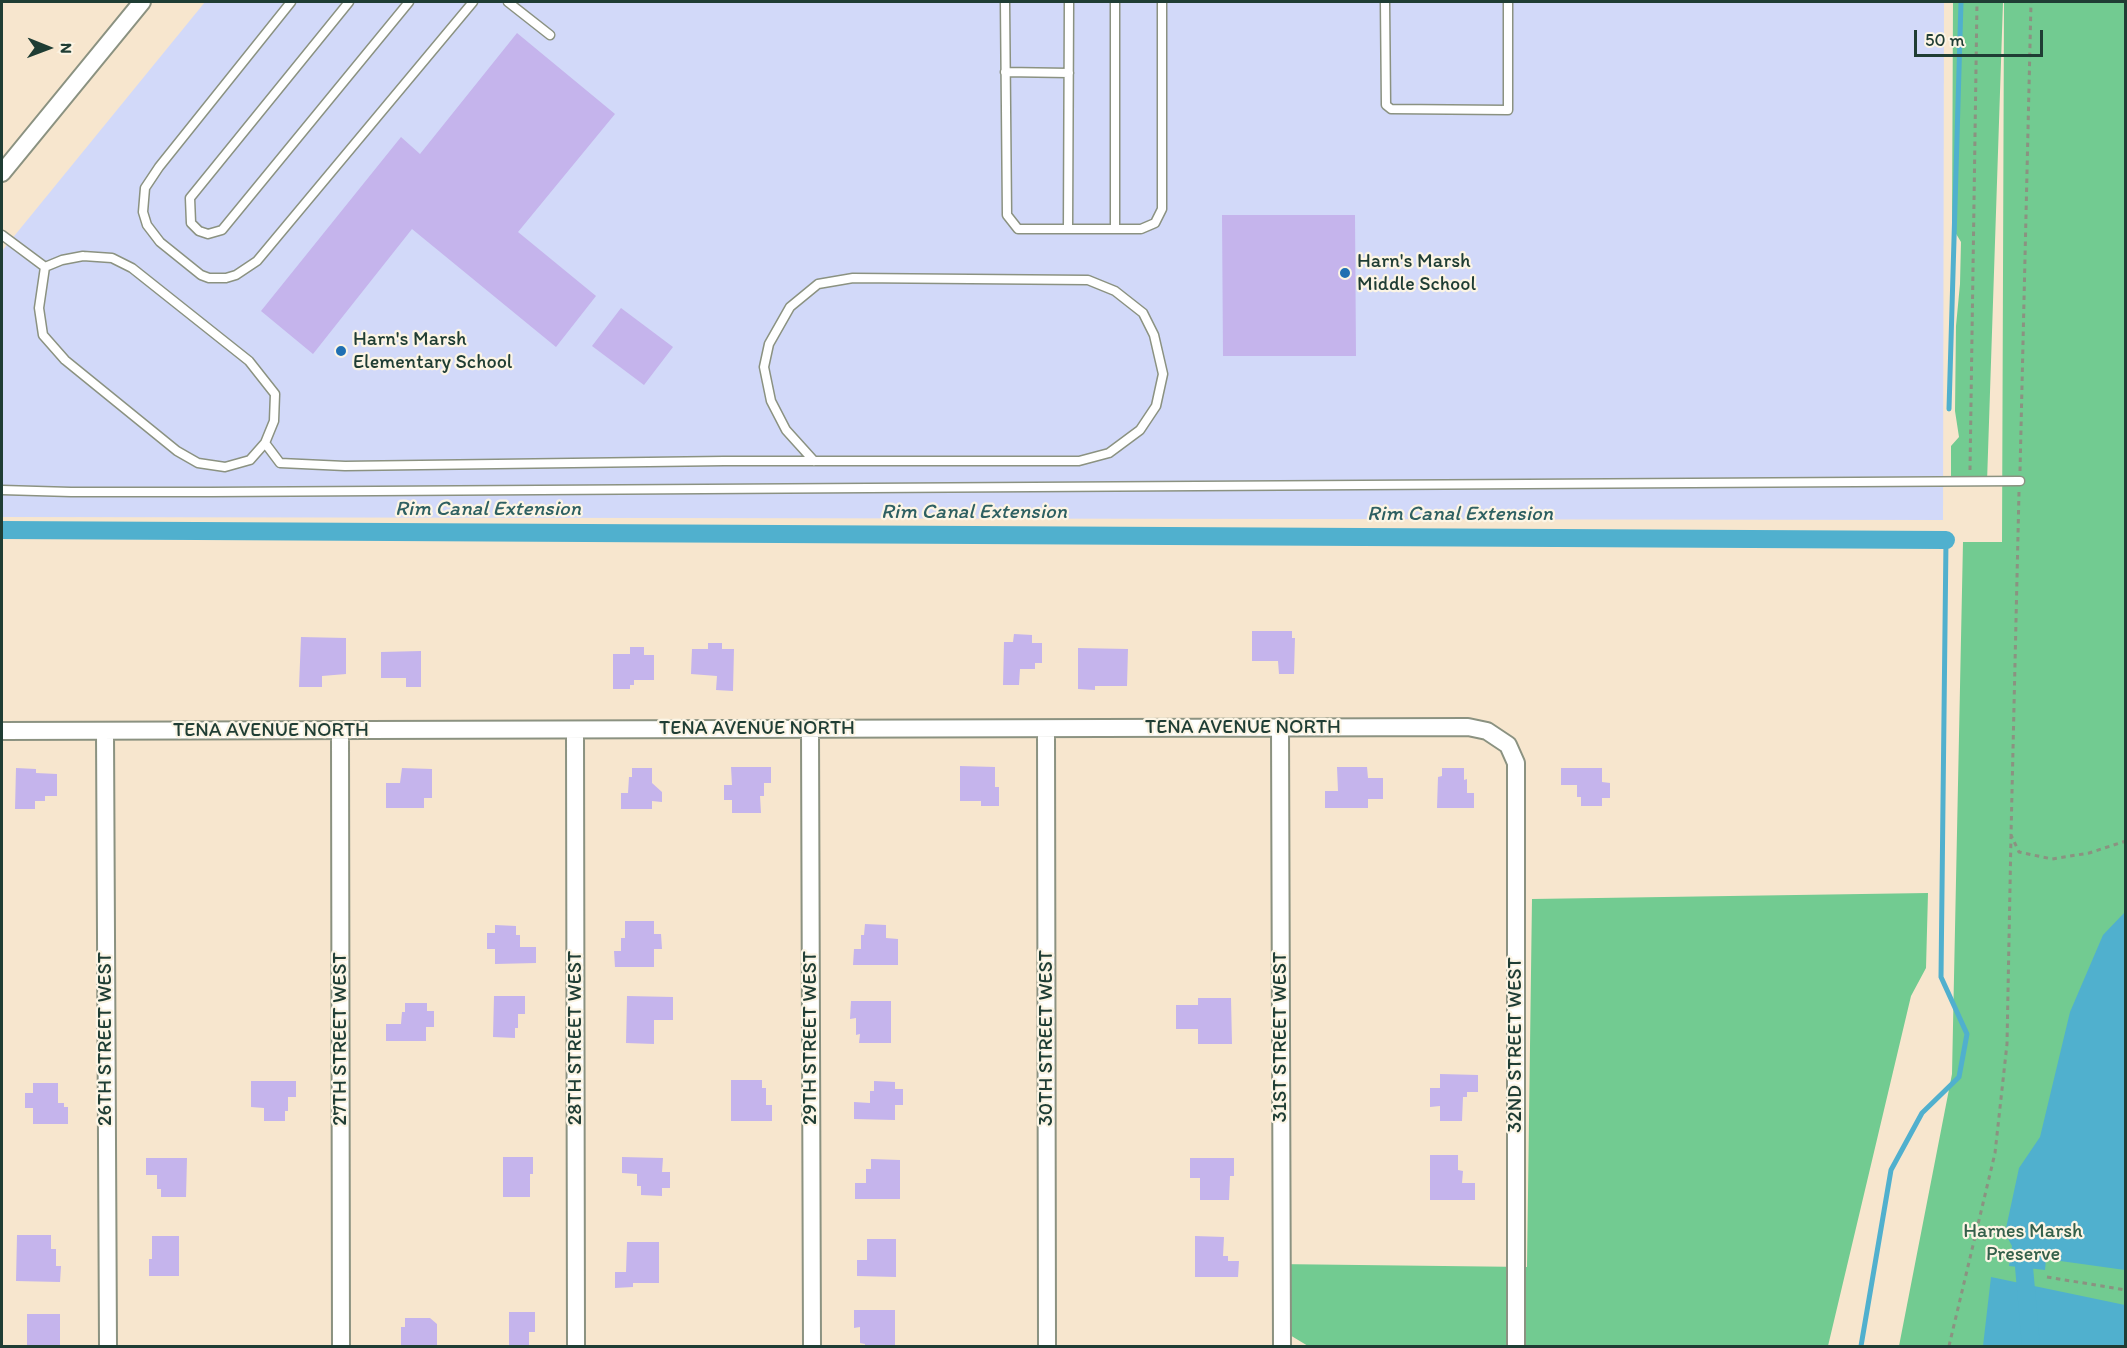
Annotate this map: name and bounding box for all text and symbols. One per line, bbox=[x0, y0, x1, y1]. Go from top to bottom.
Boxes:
north arrow bbox=[18, 18, 78, 78]
scale bar bbox=[1917, 18, 2046, 56]
text: 50 m bbox=[1925, 29, 1965, 51]
text: N bbox=[57, 43, 76, 54]
place label: Harn's Marsh Middle School bbox=[1357, 250, 1476, 297]
marker: Harn's Marsh Middle School bbox=[1338, 266, 1352, 280]
place label: Harn's Marsh Elementary School bbox=[353, 328, 512, 375]
marker: Harn's Marsh Elementary School bbox=[334, 344, 348, 358]
water label: Rim Canal Extension bbox=[395, 497, 581, 523]
water label: Rim Canal Extension bbox=[881, 500, 1067, 526]
water label: Rim Canal Extension bbox=[1367, 502, 1553, 528]
street label: TENA AVENUE NORTH bbox=[1145, 716, 1341, 740]
street label: TENA AVENUE NORTH bbox=[659, 717, 855, 741]
street label: TENA AVENUE NORTH bbox=[173, 719, 369, 743]
street label: 30TH STREET WEST bbox=[1035, 950, 1059, 1126]
street label: 28TH STREET WEST bbox=[564, 951, 588, 1125]
street label: 29TH STREET WEST bbox=[799, 951, 823, 1125]
street label: 26TH STREET WEST bbox=[94, 952, 118, 1126]
street label: 27TH STREET WEST bbox=[329, 952, 353, 1126]
street label: 31ST STREET WEST bbox=[1269, 952, 1293, 1122]
street label: 32ND STREET WEST bbox=[1504, 957, 1528, 1133]
park label: Harnes Marsh Preserve bbox=[1963, 1220, 2083, 1267]

